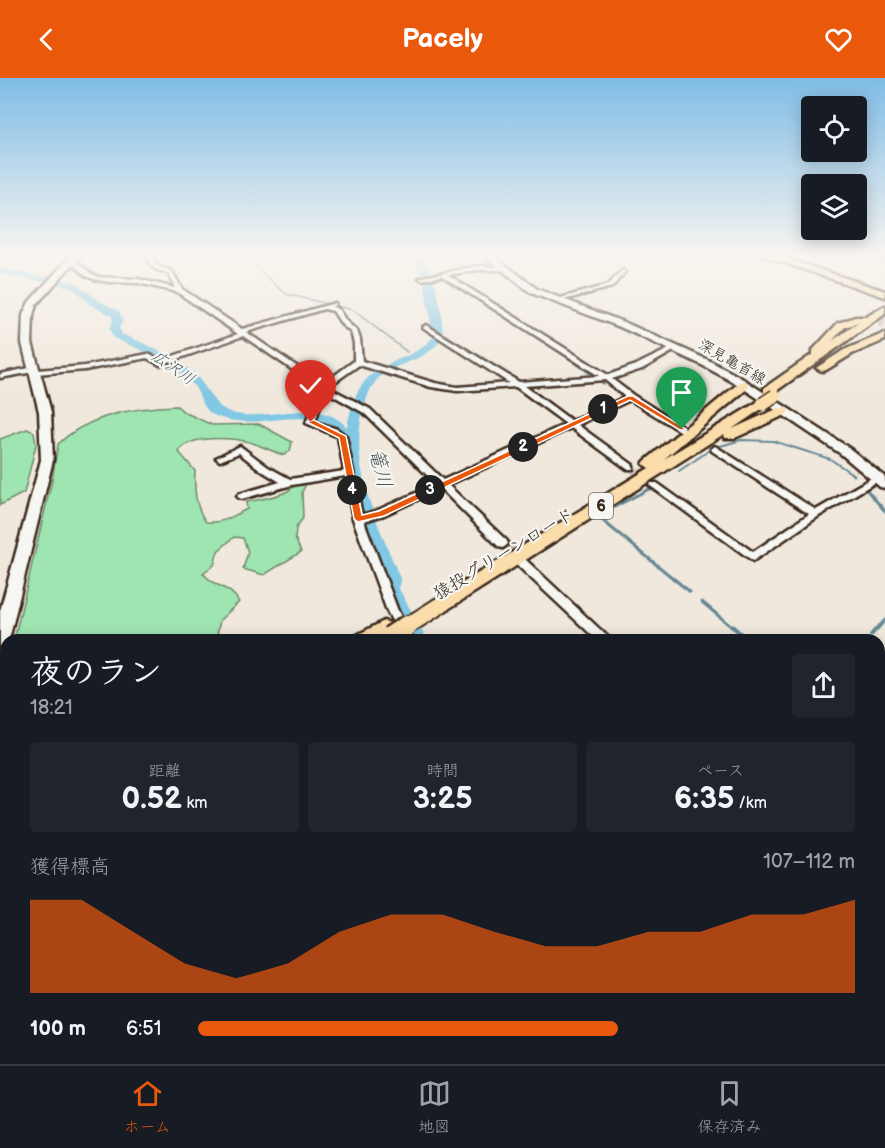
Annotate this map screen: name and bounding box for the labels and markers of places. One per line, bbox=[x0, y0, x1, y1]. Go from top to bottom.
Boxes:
pin bbox=[285, 360, 336, 422]
pin bbox=[656, 367, 707, 429]
pin: 1 bbox=[588, 394, 618, 424]
pin: 2 bbox=[508, 432, 538, 462]
pin: 4 bbox=[337, 475, 367, 505]
pin: 3 bbox=[415, 475, 445, 505]

